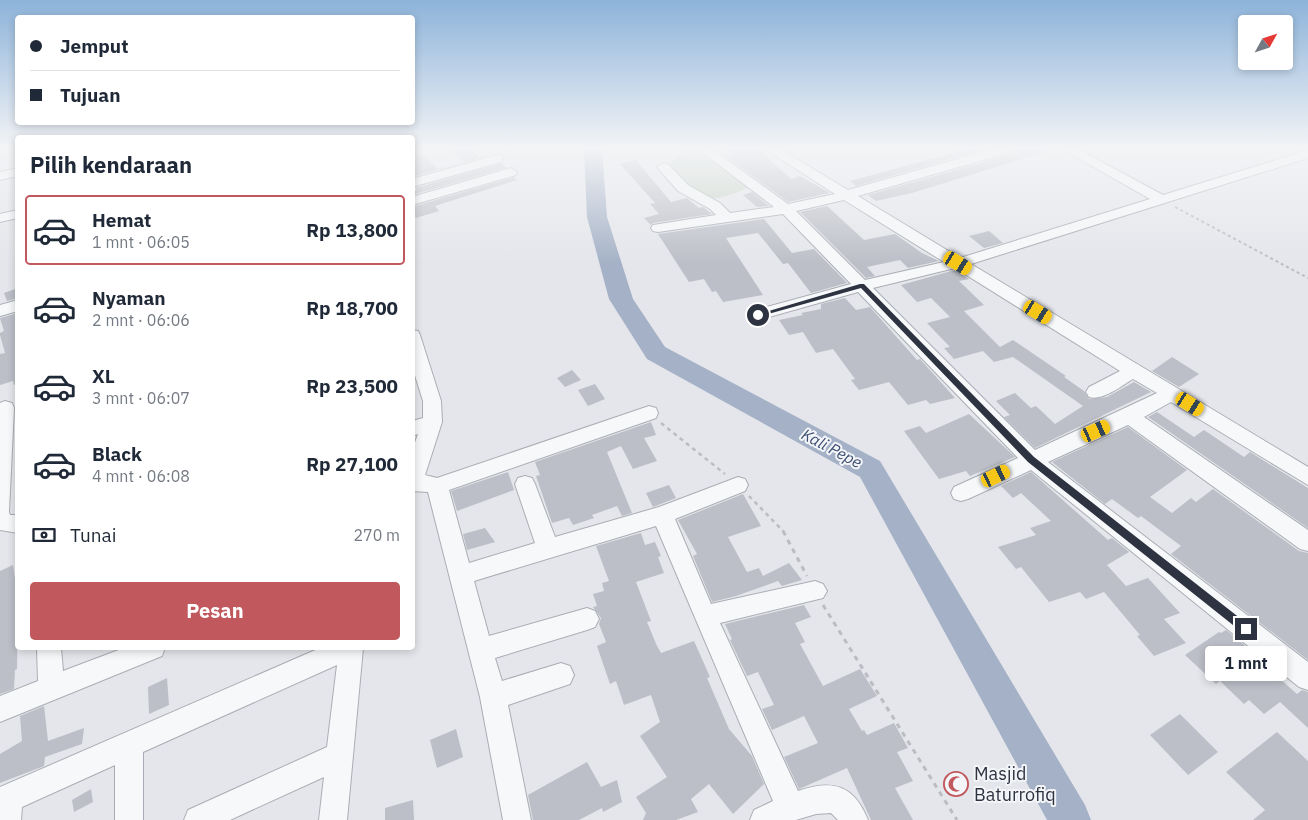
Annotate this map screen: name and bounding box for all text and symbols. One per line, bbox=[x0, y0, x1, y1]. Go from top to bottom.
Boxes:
north arrow bbox=[1238, 15, 1292, 70]
map controls bbox=[1238, 15, 1293, 70]
text: Jemput bbox=[60, 34, 128, 58]
text: Tujuan bbox=[60, 83, 120, 107]
text: Pilih kendaraan bbox=[30, 150, 192, 179]
icon: car bbox=[32, 208, 77, 253]
text: Hemat bbox=[92, 208, 151, 232]
text: Rp 13,800 bbox=[306, 218, 398, 242]
text: 1 mnt · 06:05 bbox=[92, 232, 190, 252]
car bbox=[941, 249, 974, 277]
icon: car bbox=[32, 286, 77, 331]
text: Nyaman bbox=[92, 286, 166, 310]
text: Rp 18,700 bbox=[306, 296, 398, 320]
car bbox=[1021, 298, 1054, 326]
route start bbox=[747, 304, 769, 326]
text: 2 mnt · 06:06 bbox=[92, 310, 190, 330]
icon: car bbox=[32, 364, 77, 409]
text: XL bbox=[92, 364, 115, 388]
text: Rp 23,500 bbox=[306, 374, 398, 398]
text: 3 mnt · 06:07 bbox=[92, 388, 190, 408]
car bbox=[1173, 390, 1206, 418]
car bbox=[1079, 418, 1112, 444]
water label: Kali Pepe bbox=[798, 424, 866, 472]
icon: car bbox=[32, 442, 77, 487]
text: Black bbox=[92, 442, 142, 466]
text: Rp 27,100 bbox=[306, 452, 398, 476]
car bbox=[979, 463, 1012, 489]
text: 4 mnt · 06:08 bbox=[92, 466, 190, 486]
icon: cash bbox=[30, 521, 58, 549]
text: Tunai bbox=[70, 523, 116, 547]
text: 270 m bbox=[353, 525, 400, 545]
button: Pesan bbox=[30, 582, 400, 640]
route end bbox=[1235, 618, 1257, 640]
callout: 1 mnt bbox=[1205, 646, 1287, 682]
text: 1 mnt bbox=[1224, 653, 1268, 673]
place label: Masjid Baturrofiq bbox=[974, 762, 1056, 806]
mosque icon: Masjid Baturrofiq bbox=[943, 771, 969, 797]

